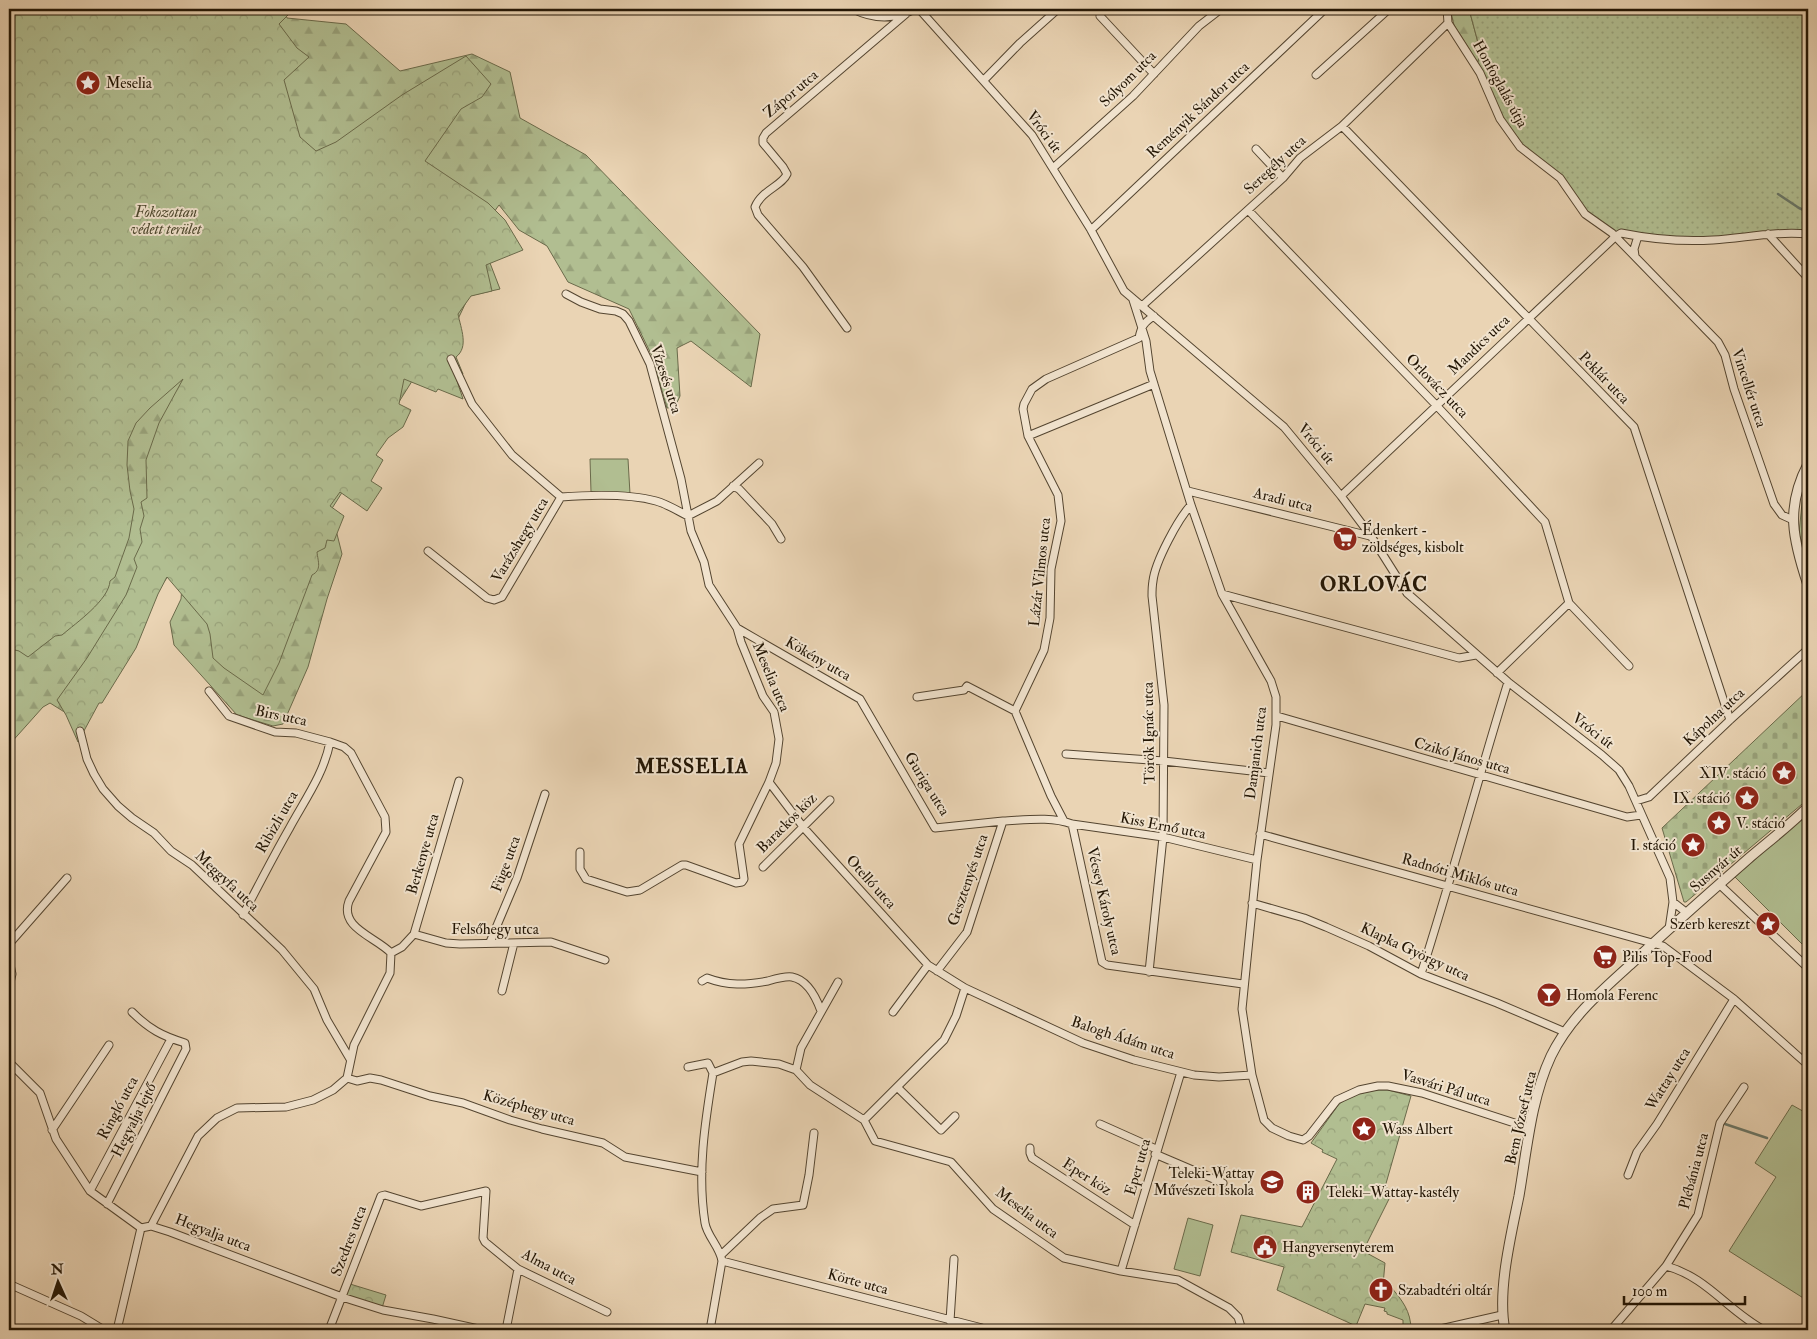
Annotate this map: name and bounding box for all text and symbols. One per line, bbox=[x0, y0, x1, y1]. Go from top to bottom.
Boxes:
street label: Honfoglalás útja bbox=[1468, 37, 1532, 132]
street label: Sólyom utca bbox=[1096, 46, 1161, 111]
street label: Reményik Sándor utca bbox=[1143, 57, 1254, 162]
street label: Zápor utca bbox=[760, 65, 824, 123]
place icon: Meselia bbox=[75, 70, 101, 96]
place label: Meselia bbox=[106, 74, 153, 93]
street label: Vróci út bbox=[1022, 107, 1066, 157]
street label: Seregély utca bbox=[1240, 131, 1311, 199]
park label: Fokozottan védett terület bbox=[131, 203, 202, 239]
street label: Mandics utca bbox=[1444, 310, 1514, 379]
street label: Vízesés utca bbox=[646, 342, 686, 417]
street label: Vincellér utca bbox=[1727, 346, 1771, 431]
street label: Peklár utca bbox=[1574, 348, 1634, 409]
street label: Orlovácz utca bbox=[1402, 350, 1473, 423]
street label: Vróci út bbox=[1293, 420, 1339, 469]
street label: Aradi utca bbox=[1250, 483, 1315, 517]
street label: Varázshegy utca bbox=[487, 493, 553, 586]
street label: Lázár Vilmos utca bbox=[1025, 516, 1055, 627]
place label: Édenkert - zöldséges, kisbolt bbox=[1362, 519, 1464, 557]
supermarket icon: Édenkert - zöldséges, kisbolt bbox=[1332, 526, 1358, 552]
district label: ORLOVÁC bbox=[1320, 571, 1428, 597]
street label: Kökény utca bbox=[782, 633, 855, 686]
street label: Meselia utca bbox=[748, 639, 794, 715]
street label: Török Ignác utca bbox=[1139, 681, 1159, 784]
street label: Kápolna utca bbox=[1679, 683, 1750, 751]
street label: Birs utca bbox=[253, 701, 309, 731]
street label: Damjanich utca bbox=[1241, 705, 1271, 800]
street label: Vróci út bbox=[1568, 709, 1618, 753]
street label: Czikó János utca bbox=[1411, 733, 1513, 780]
street label: Guriga utca bbox=[900, 749, 954, 820]
district label: MESSELIA bbox=[634, 754, 749, 779]
place icon: XIV. stáció bbox=[1771, 760, 1797, 786]
place label: XIV. stáció bbox=[1699, 764, 1766, 783]
place icon: IX. stáció bbox=[1734, 785, 1760, 811]
street label: Ribizli utca bbox=[252, 787, 303, 857]
street label: Barackos köz bbox=[753, 789, 821, 857]
place label: IX. stáció bbox=[1673, 789, 1730, 808]
street label: Kiss Ernő utca bbox=[1118, 808, 1208, 844]
place icon: V. stáció bbox=[1706, 810, 1732, 836]
street label: Berkenye utca bbox=[402, 811, 444, 897]
place label: V. stáció bbox=[1736, 814, 1785, 833]
street label: Gesztenyés utca bbox=[943, 831, 993, 928]
place icon: I. stáció bbox=[1680, 832, 1706, 858]
street label: Füge utca bbox=[487, 833, 525, 895]
place label: I. stáció bbox=[1631, 836, 1676, 855]
street label: Susnyár út bbox=[1686, 841, 1746, 897]
street label: Vécsey Károly utca bbox=[1082, 845, 1126, 958]
street label: Meggyfa utca bbox=[191, 846, 264, 916]
street label: Radnóti Miklós utca bbox=[1399, 849, 1522, 901]
street label: Otelló utca bbox=[842, 851, 901, 914]
place icon: Szerb kereszt bbox=[1755, 911, 1781, 937]
place label: Szerb kereszt bbox=[1670, 915, 1750, 934]
street label: Klapka György utca bbox=[1357, 918, 1473, 987]
street label: Felsőhegy utca bbox=[451, 920, 540, 939]
supermarket icon: Pilis Top-Food bbox=[1592, 944, 1618, 970]
place label: Pilis Top-Food bbox=[1622, 948, 1713, 968]
bar icon: Homola Ferenc bbox=[1536, 982, 1562, 1008]
place label: Homola Ferenc bbox=[1566, 986, 1658, 1005]
street label: Balogh Ádám utca bbox=[1069, 1010, 1179, 1064]
street label: Wattay utca bbox=[1641, 1043, 1695, 1115]
street label: Vasvári Pál utca bbox=[1399, 1065, 1494, 1111]
street label: Bem József utca bbox=[1501, 1069, 1542, 1167]
street label: Ringló utca bbox=[93, 1072, 143, 1143]
street label: Hegyalja lejtő bbox=[107, 1079, 161, 1160]
street label: Középhegy utca bbox=[481, 1086, 578, 1131]
place icon: Wass Albert bbox=[1351, 1116, 1377, 1142]
place label: Wass Albert bbox=[1381, 1120, 1453, 1139]
street label: Plébánia utca bbox=[1675, 1130, 1714, 1211]
street label: Eper utca bbox=[1121, 1136, 1156, 1198]
street label: Eper köz bbox=[1058, 1154, 1115, 1201]
place label: Teleki-Wattay Művészeti Iskola bbox=[1153, 1164, 1255, 1200]
school or university icon: Teleki-Wattay Művészeti Iskola bbox=[1259, 1169, 1285, 1195]
building icon: Teleki–Wattay-kastély bbox=[1295, 1179, 1321, 1205]
street label: Meselia utca bbox=[992, 1183, 1063, 1243]
place label: Teleki–Wattay-kastély bbox=[1326, 1183, 1459, 1202]
street label: Szedres utca bbox=[327, 1202, 371, 1279]
street label: Hegyalja utca bbox=[172, 1210, 255, 1257]
public building icon: Hangversenyterem bbox=[1252, 1234, 1278, 1260]
place label: Hangversenyterem bbox=[1282, 1238, 1395, 1257]
street label: Alma utca bbox=[518, 1244, 580, 1290]
north arrow bbox=[32, 1256, 82, 1306]
text: N bbox=[50, 1261, 65, 1278]
street label: Körte utca bbox=[826, 1265, 891, 1299]
scale bar bbox=[1624, 1274, 1746, 1306]
church icon: Szabadtéri oltár bbox=[1368, 1277, 1394, 1303]
place label: Szabadtéri oltár bbox=[1398, 1281, 1492, 1300]
text: 100 m bbox=[1632, 1282, 1668, 1301]

